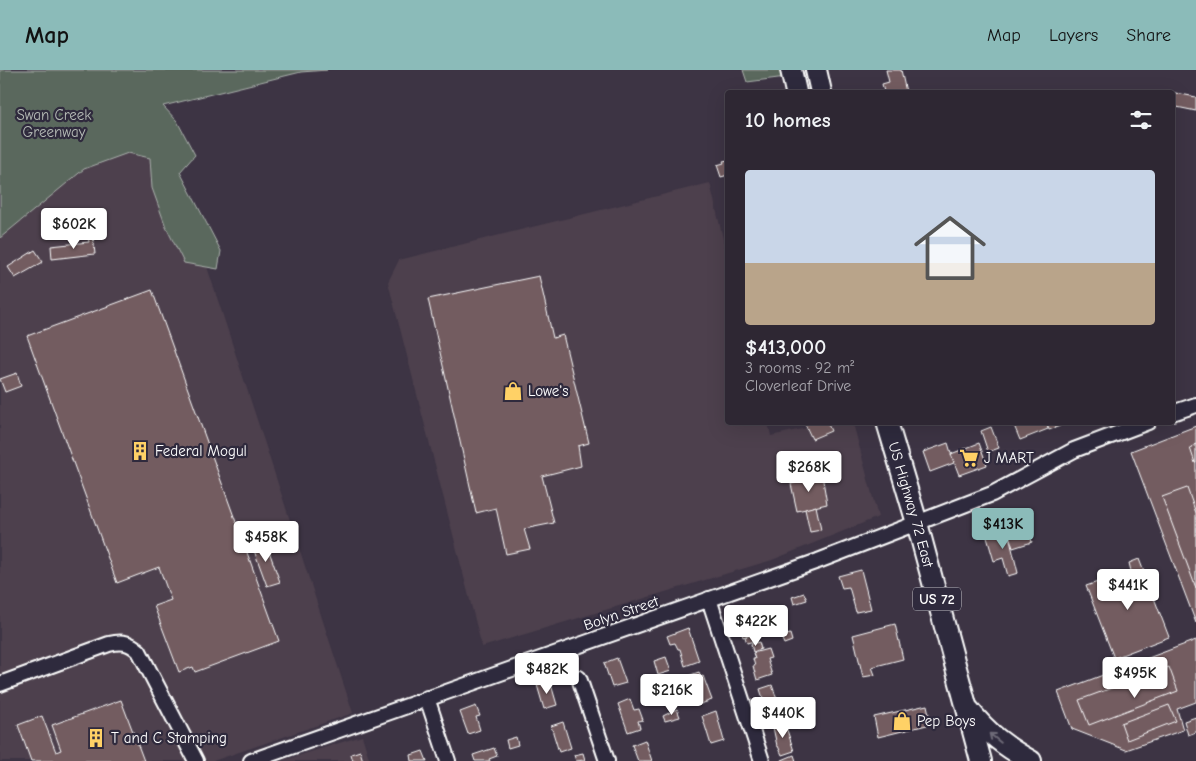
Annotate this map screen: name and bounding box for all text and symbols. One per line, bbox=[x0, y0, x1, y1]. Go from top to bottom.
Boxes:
text: Map bbox=[25, 21, 69, 49]
text: Map bbox=[987, 25, 1021, 46]
text: Layers bbox=[1049, 25, 1098, 46]
text: Share bbox=[1126, 25, 1171, 46]
park label: Swan Creek Greenway bbox=[16, 106, 92, 141]
icon: filters bbox=[1127, 106, 1155, 134]
text: 10 homes bbox=[745, 108, 831, 132]
icon: home bbox=[905, 203, 995, 293]
pin: $602K bbox=[39, 208, 109, 250]
text: $602K bbox=[52, 215, 96, 233]
text: $413,000 bbox=[745, 335, 826, 359]
text: 3 rooms · 92 m² bbox=[745, 359, 854, 377]
text: Cloverleaf Drive bbox=[745, 377, 851, 395]
shop icon: Lowe's bbox=[502, 380, 524, 402]
place label: Lowe's bbox=[528, 382, 568, 400]
building icon: Federal Mogul bbox=[129, 440, 151, 462]
street label: US Highway 72 East bbox=[884, 440, 938, 570]
place label: Federal Mogul bbox=[155, 442, 247, 460]
supermarket icon: J MART bbox=[958, 447, 980, 469]
place label: J MART bbox=[984, 449, 1034, 467]
pin: $268K bbox=[774, 450, 844, 493]
text: $268K bbox=[787, 458, 831, 476]
pin: $413K bbox=[968, 508, 1038, 550]
text: $413K bbox=[983, 515, 1023, 533]
pin: $458K bbox=[231, 520, 301, 563]
text: $458K bbox=[245, 528, 287, 546]
pin: $441K bbox=[1093, 568, 1163, 611]
text: $441K bbox=[1108, 576, 1148, 594]
road number: US 72 bbox=[913, 588, 961, 610]
street label: Bolyn Street bbox=[581, 592, 662, 634]
pin: $422K bbox=[721, 604, 791, 647]
text: $422K bbox=[735, 612, 777, 630]
pin: $482K bbox=[512, 652, 582, 695]
pin: $495K bbox=[1100, 656, 1170, 699]
text: $482K bbox=[526, 660, 568, 678]
text: $495K bbox=[1113, 664, 1157, 682]
pin: $216K bbox=[637, 674, 707, 716]
text: $216K bbox=[651, 681, 693, 699]
pin: $440K bbox=[748, 696, 818, 739]
text: $440K bbox=[762, 704, 804, 722]
shop icon: Pep Boys bbox=[891, 710, 913, 732]
place label: Pep Boys bbox=[917, 712, 975, 730]
building icon: T and C Stamping bbox=[85, 727, 107, 749]
place label: T and C Stamping bbox=[111, 729, 227, 747]
one-way arrow bbox=[989, 732, 1002, 743]

